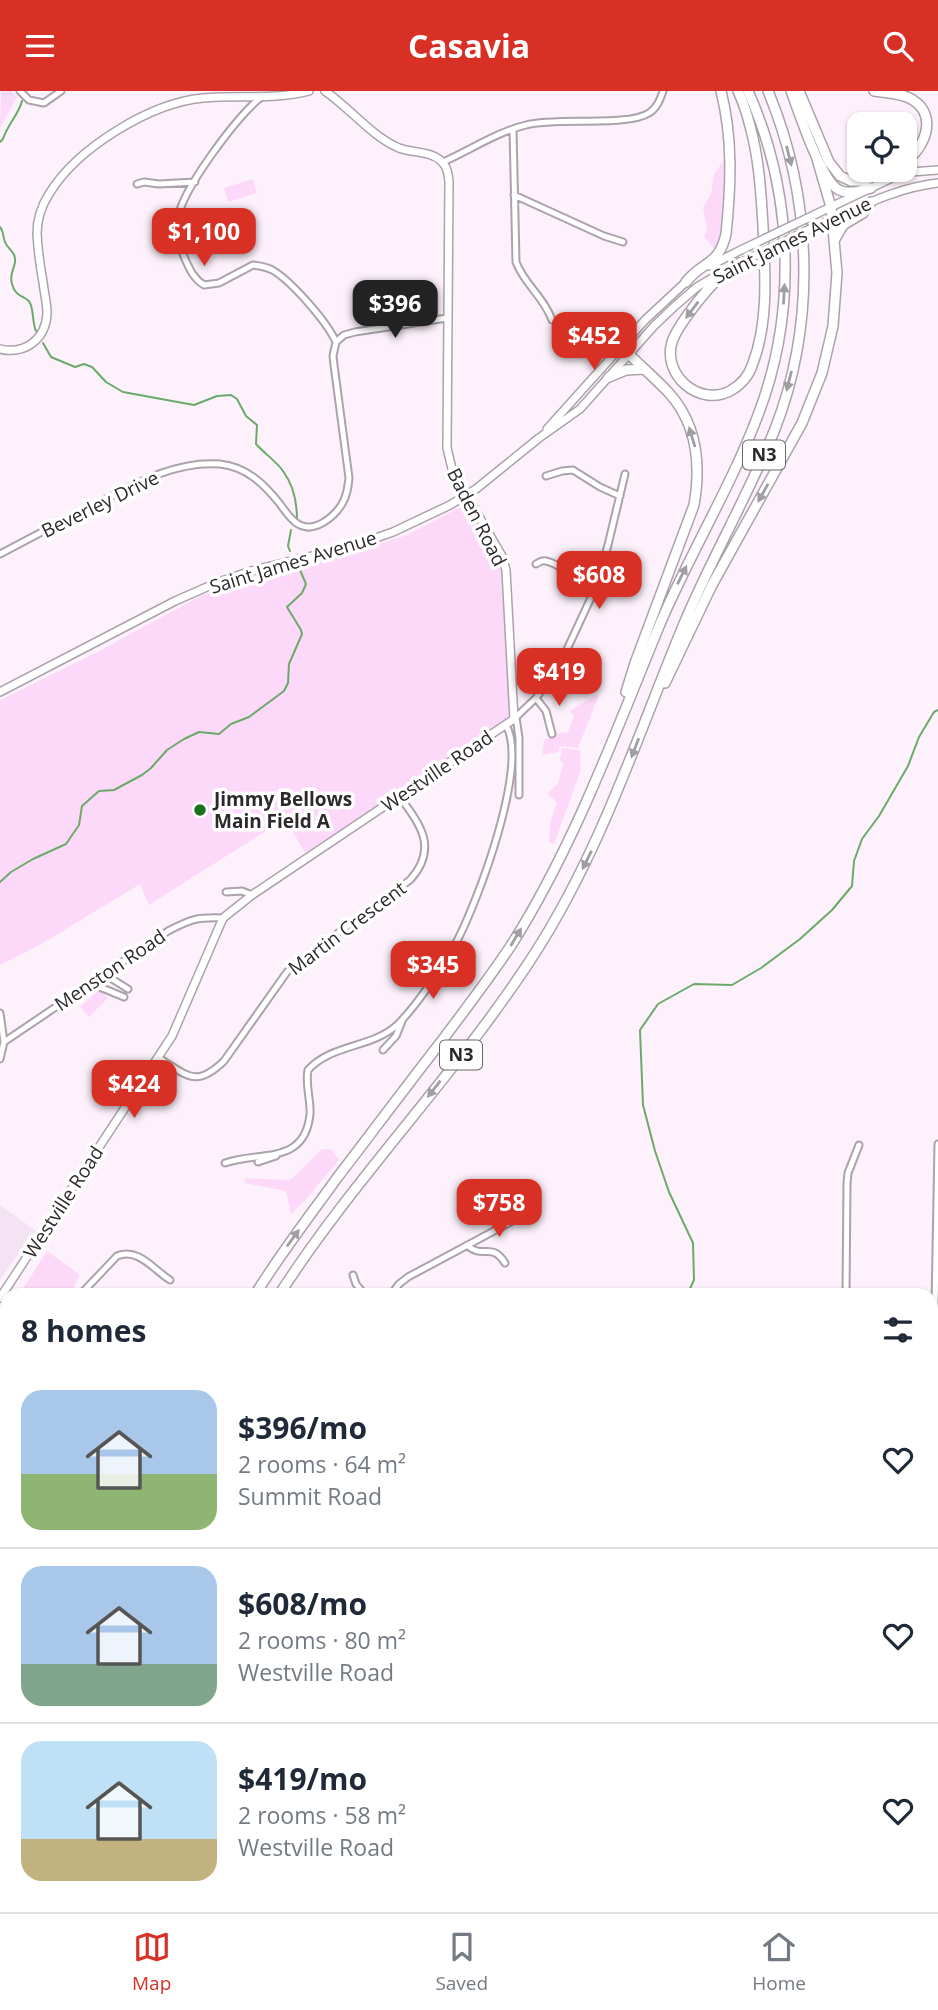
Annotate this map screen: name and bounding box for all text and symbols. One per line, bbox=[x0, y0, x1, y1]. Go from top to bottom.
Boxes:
text: Casavia bbox=[408, 24, 530, 67]
icon: menu bbox=[21, 27, 59, 65]
icon: search bbox=[879, 27, 917, 65]
map controls bbox=[847, 112, 917, 182]
button: locate bbox=[847, 112, 917, 182]
one-way arrow bbox=[784, 145, 795, 167]
street label: Saint James Avenue bbox=[708, 190, 876, 290]
pin: $1,100 bbox=[147, 209, 261, 268]
text: $1,100 bbox=[168, 215, 240, 247]
pin: $396 bbox=[354, 281, 436, 340]
one-way arrow bbox=[779, 283, 790, 305]
text: $396 bbox=[369, 287, 421, 319]
one-way arrow bbox=[686, 301, 700, 319]
pin: $452 bbox=[553, 313, 635, 372]
text: $452 bbox=[568, 319, 620, 351]
one-way arrow bbox=[783, 370, 794, 392]
one-way arrow bbox=[687, 427, 697, 448]
road number: N3 bbox=[743, 441, 785, 469]
street label: Baden Road bbox=[441, 463, 513, 571]
street label: Beverley Drive bbox=[37, 464, 163, 544]
one-way arrow bbox=[757, 483, 769, 502]
street label: Saint James Avenue bbox=[206, 524, 380, 600]
pin: $608 bbox=[558, 552, 640, 611]
text: $608 bbox=[573, 558, 625, 590]
one-way arrow bbox=[677, 564, 688, 585]
pin: $419 bbox=[518, 649, 600, 708]
text: $419 bbox=[533, 655, 585, 687]
street label: Westville Road bbox=[376, 724, 498, 818]
one-way arrow bbox=[629, 738, 640, 759]
place label: Jimmy Bellows Main Field A bbox=[212, 786, 352, 834]
marker: Jimmy Bellows Main Field A bbox=[192, 802, 208, 818]
one-way arrow bbox=[582, 850, 593, 870]
street label: Martin Crescent bbox=[283, 875, 411, 981]
street label: Menston Road bbox=[49, 923, 171, 1017]
one-way arrow bbox=[509, 928, 522, 947]
pin: $345 bbox=[392, 941, 474, 1001]
text: $345 bbox=[407, 948, 459, 980]
road number: N3 bbox=[440, 1041, 482, 1070]
pin: $424 bbox=[93, 1061, 175, 1120]
text: $424 bbox=[108, 1067, 160, 1099]
one-way arrow bbox=[426, 1079, 441, 1097]
street label: Westville Road bbox=[17, 1141, 109, 1263]
pin: $758 bbox=[458, 1179, 540, 1239]
text: $758 bbox=[473, 1186, 525, 1218]
one-way arrow bbox=[286, 1229, 300, 1247]
text: 8 homes bbox=[21, 1310, 146, 1351]
icon: filters bbox=[879, 1311, 917, 1349]
text: $396/mo bbox=[238, 1407, 367, 1448]
icon: home bbox=[77, 1418, 161, 1502]
icon: heart bbox=[879, 1441, 917, 1479]
text: 2 rooms · 64 m² bbox=[238, 1448, 406, 1480]
text: Summit Road bbox=[238, 1480, 382, 1512]
text: $608/mo bbox=[238, 1583, 367, 1624]
icon: home bbox=[77, 1594, 161, 1678]
icon: heart bbox=[879, 1617, 917, 1655]
text: 2 rooms · 80 m² bbox=[238, 1624, 406, 1656]
text: Westville Road bbox=[238, 1656, 394, 1688]
text: $419/mo bbox=[238, 1758, 367, 1799]
icon: home bbox=[77, 1769, 161, 1853]
icon: heart bbox=[879, 1792, 917, 1830]
text: 2 rooms · 58 m² bbox=[238, 1799, 406, 1831]
text: Westville Road bbox=[238, 1831, 394, 1863]
tab: Map bbox=[132, 1928, 171, 1996]
tab: Saved bbox=[435, 1928, 488, 1996]
tab: Home bbox=[752, 1928, 806, 1996]

